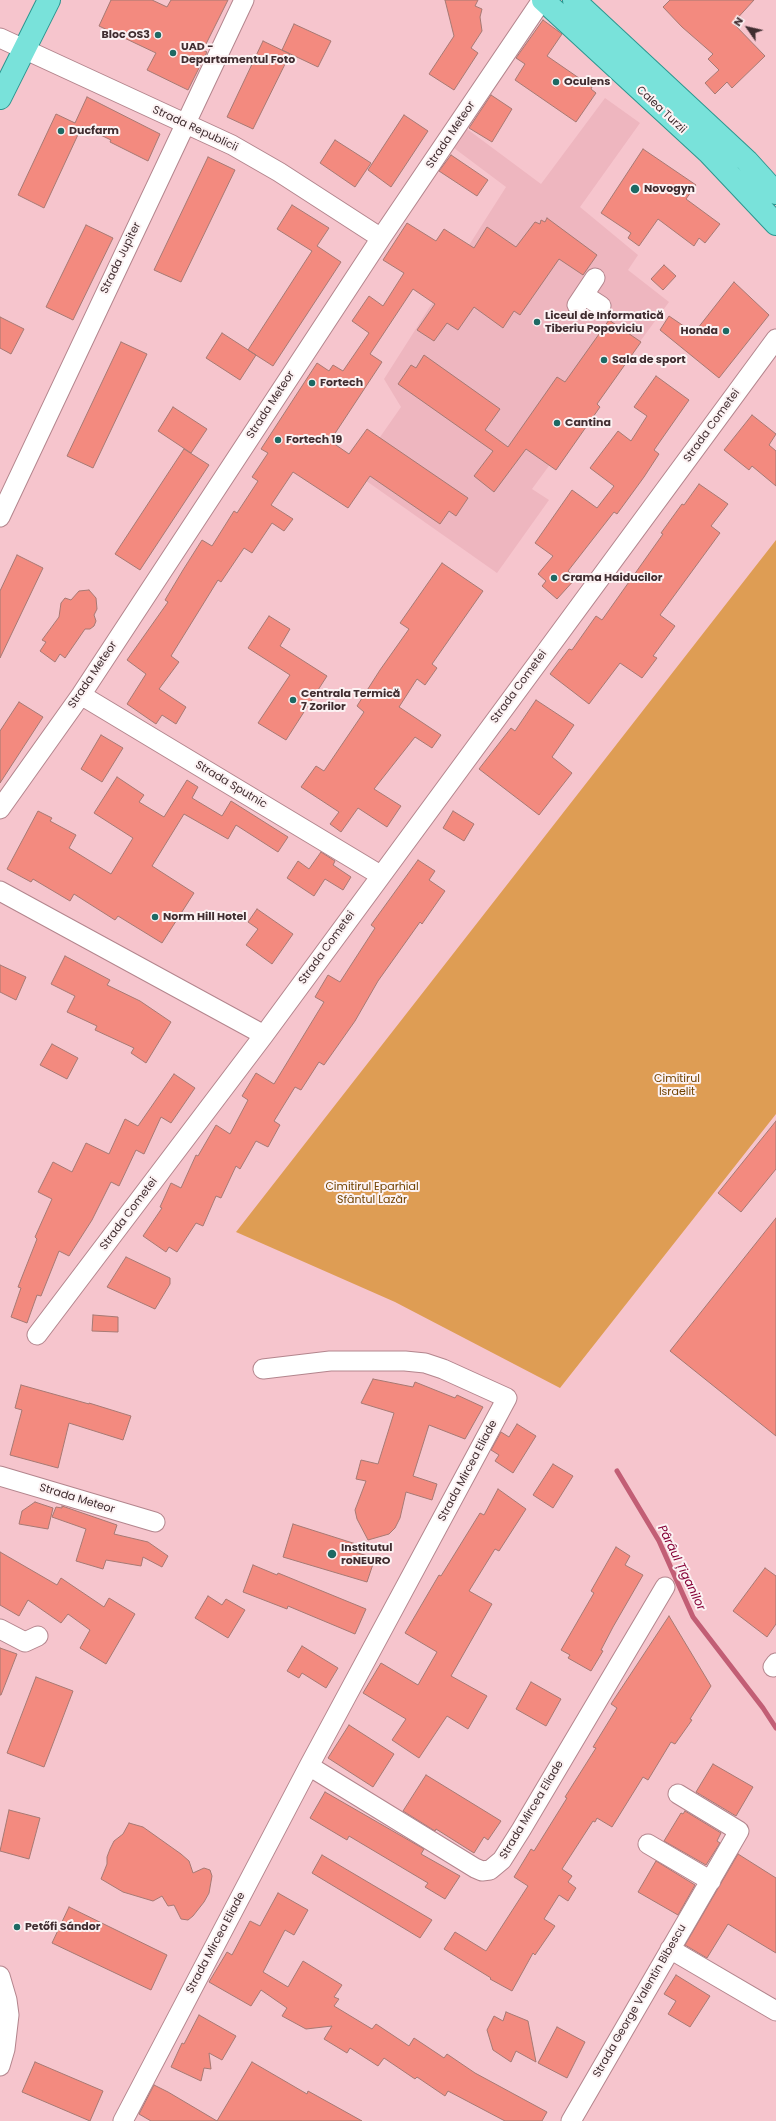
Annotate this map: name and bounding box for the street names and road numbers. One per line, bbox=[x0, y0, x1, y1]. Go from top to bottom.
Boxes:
street label: Calea Turzii bbox=[633, 84, 689, 136]
street label: Strada Meteor bbox=[424, 99, 478, 171]
street label: Strada Republicii bbox=[150, 103, 240, 155]
street label: Strada Jupiter bbox=[98, 220, 144, 296]
street label: Strada Meteor bbox=[244, 369, 298, 441]
street label: Strada Cometei bbox=[681, 387, 743, 465]
street label: Strada Meteor bbox=[66, 639, 120, 711]
street label: Strada Cometei bbox=[488, 648, 550, 726]
street label: Strada Sputnic bbox=[193, 758, 269, 812]
street label: Strada Cometei bbox=[296, 909, 358, 987]
street label: Strada Cometei bbox=[98, 1175, 160, 1253]
street label: Strada Mircea Eliade bbox=[436, 1418, 500, 1524]
street label: Strada Meteor bbox=[38, 1481, 116, 1517]
street label: Strada Mircea Eliade bbox=[497, 1758, 567, 1862]
street label: Strada Mircea Eliade bbox=[184, 1890, 248, 1996]
street label: Strada George Valentin Bibescu bbox=[591, 1922, 689, 2080]

